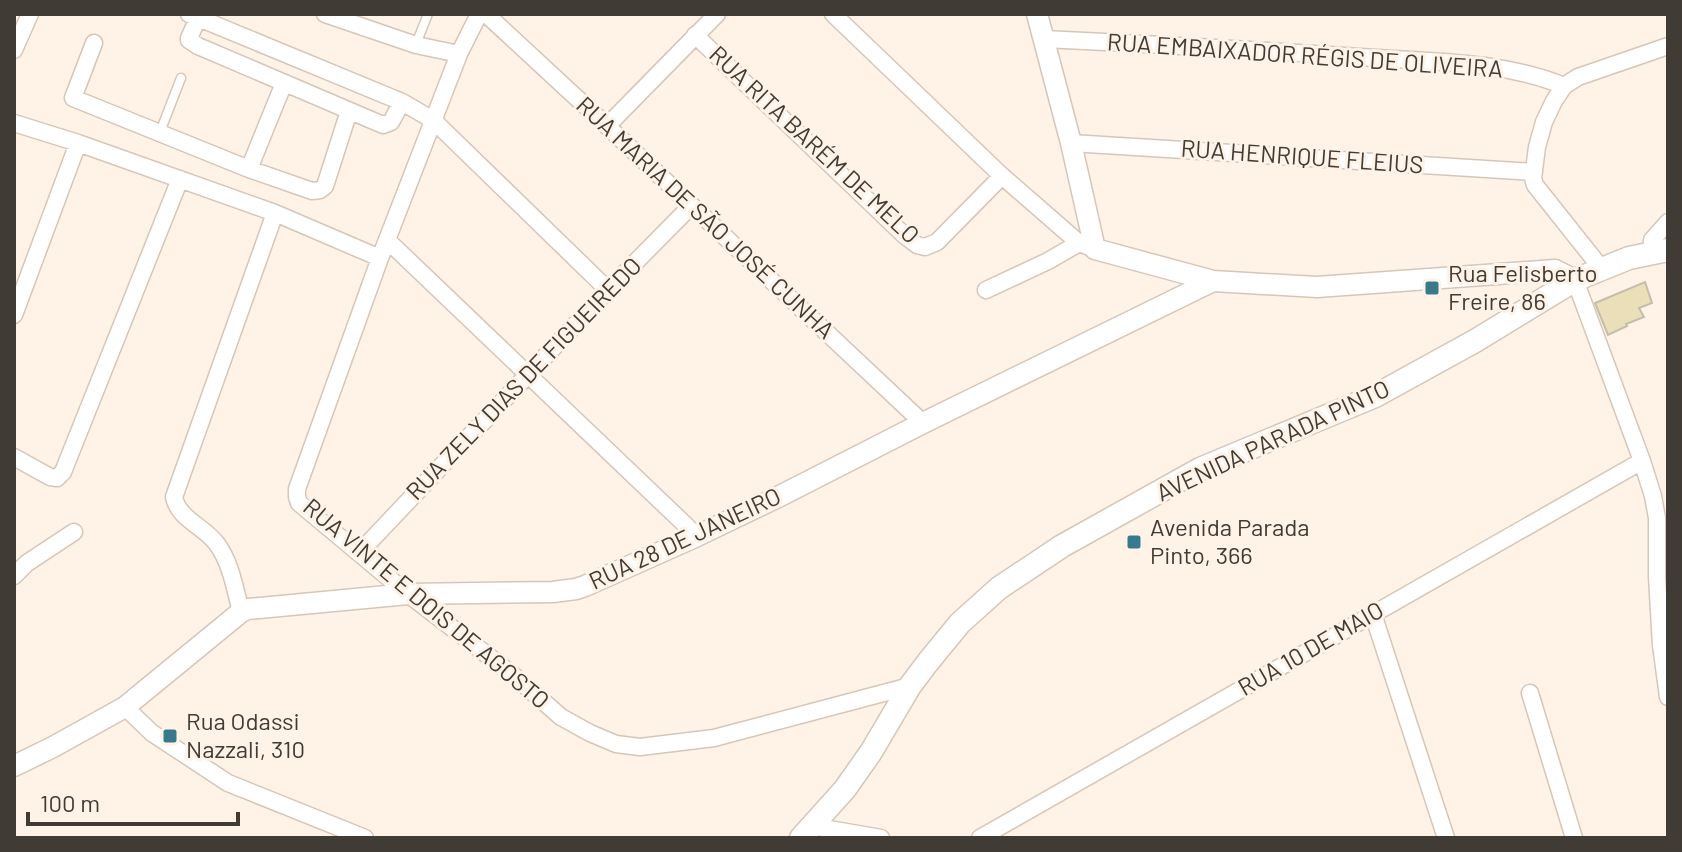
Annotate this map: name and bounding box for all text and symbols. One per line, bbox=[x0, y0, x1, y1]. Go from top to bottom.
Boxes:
street label: RUA EMBAIXADOR RÉGIS DE OLIVEIRA bbox=[1106, 26, 1504, 83]
street label: RUA RITA BARÉM DE MELO bbox=[704, 39, 926, 249]
street label: RUA MARIA DE SÃO JOSÉ CUNHA bbox=[571, 90, 841, 344]
street label: RUA HENRIQUE FLEIUS bbox=[1180, 133, 1424, 178]
street label: RUA ZELY DIAS DE FIGUEIREDO bbox=[399, 251, 647, 505]
place label: Rua Felisberto Freire, 86 bbox=[1448, 258, 1598, 315]
marker: Rua Felisberto Freire, 86 bbox=[1423, 279, 1441, 297]
street label: AVENIDA PARADA PINTO bbox=[1151, 373, 1394, 506]
street label: RUA 28 DE JANEIRO bbox=[584, 481, 785, 595]
street label: RUA VINTE E DOIS DE AGOSTO bbox=[298, 491, 556, 714]
place label: Avenida Parada Pinto, 366 bbox=[1150, 512, 1310, 569]
marker: Avenida Parada Pinto, 366 bbox=[1125, 533, 1143, 551]
street label: RUA 10 DE MAIO bbox=[1232, 594, 1388, 701]
place label: Rua Odassi Nazzali, 310 bbox=[186, 706, 305, 763]
marker: Rua Odassi Nazzali, 310 bbox=[161, 727, 179, 745]
scale bar bbox=[28, 776, 238, 826]
text: 100 m bbox=[40, 788, 100, 817]

